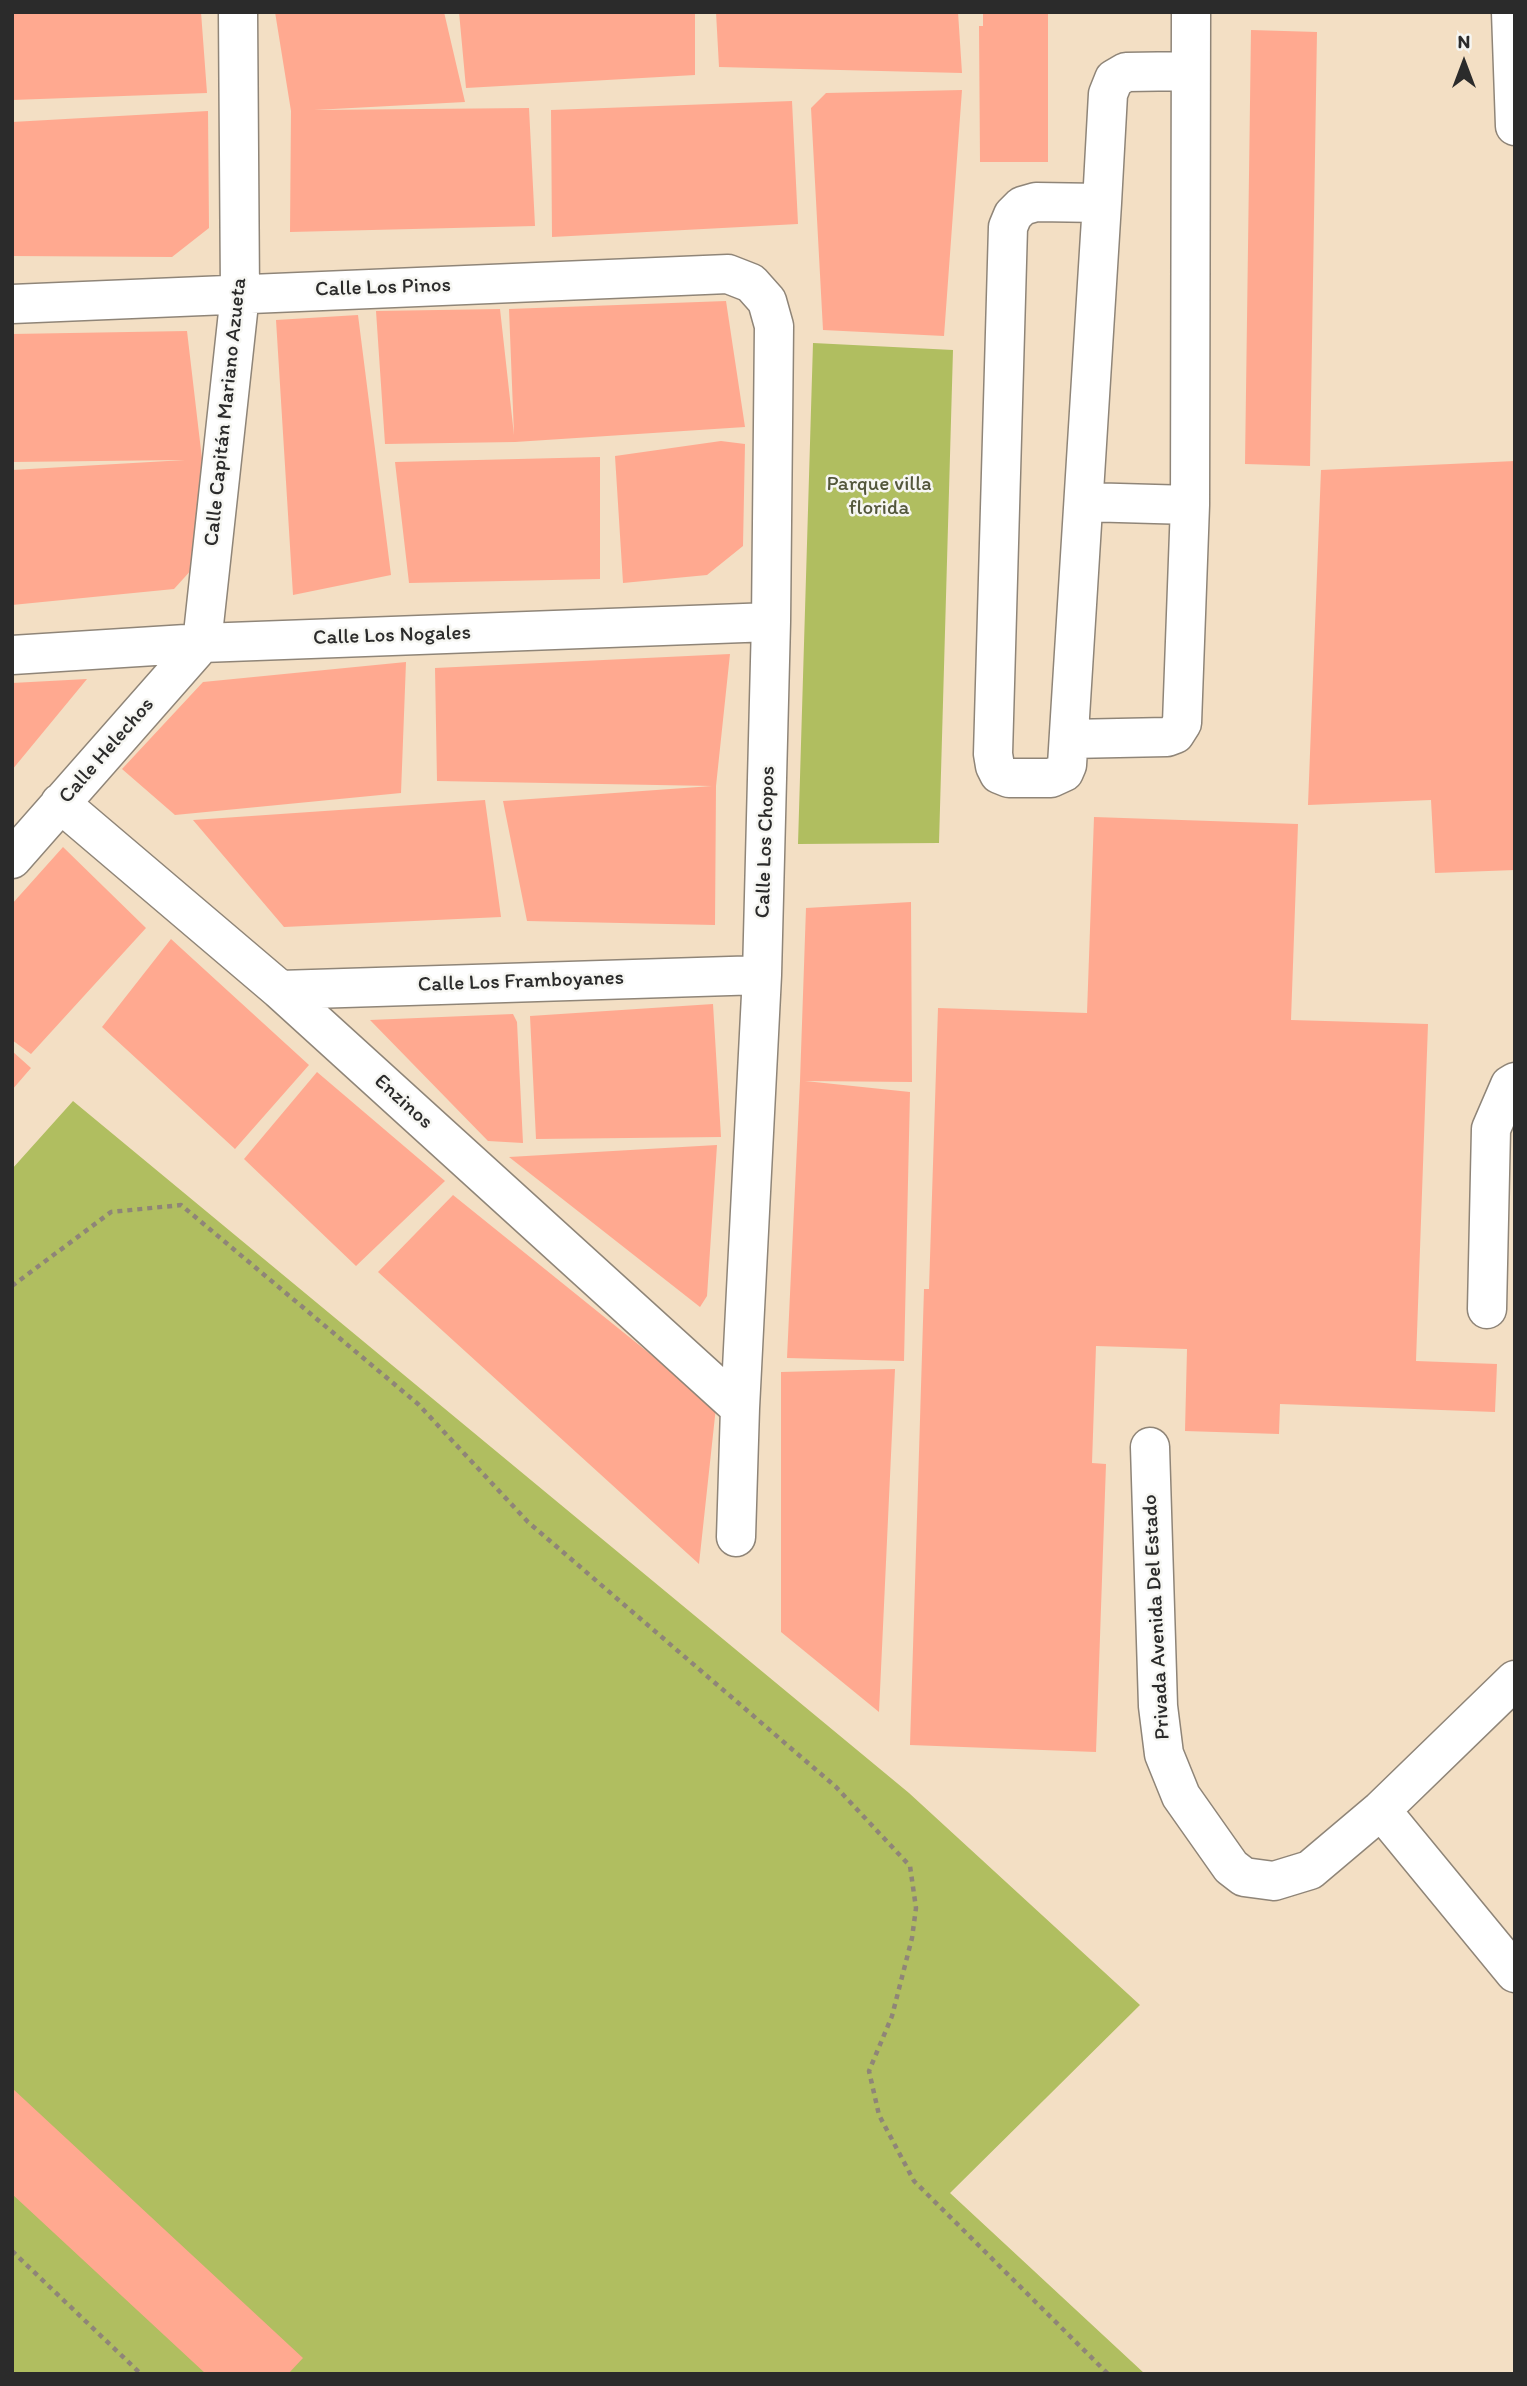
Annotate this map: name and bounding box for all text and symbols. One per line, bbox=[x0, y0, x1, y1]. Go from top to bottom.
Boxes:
north arrow bbox=[1429, 28, 1499, 98]
text: N bbox=[1458, 30, 1470, 53]
street label: Calle Los Pinos bbox=[315, 273, 451, 303]
street label: Calle Capitán Mariano Azueta bbox=[199, 277, 253, 547]
park label: Parque villa florida bbox=[827, 472, 931, 522]
street label: Calle Los Nogales bbox=[313, 621, 471, 651]
street label: Calle Helechos bbox=[54, 693, 160, 809]
street label: Calle Los Chopos bbox=[751, 765, 781, 919]
street label: Calle Los Framboyanes bbox=[417, 966, 625, 998]
street label: Enzinos bbox=[368, 1069, 438, 1135]
street label: Privada Avenida Del Estado bbox=[1138, 1494, 1176, 1740]

